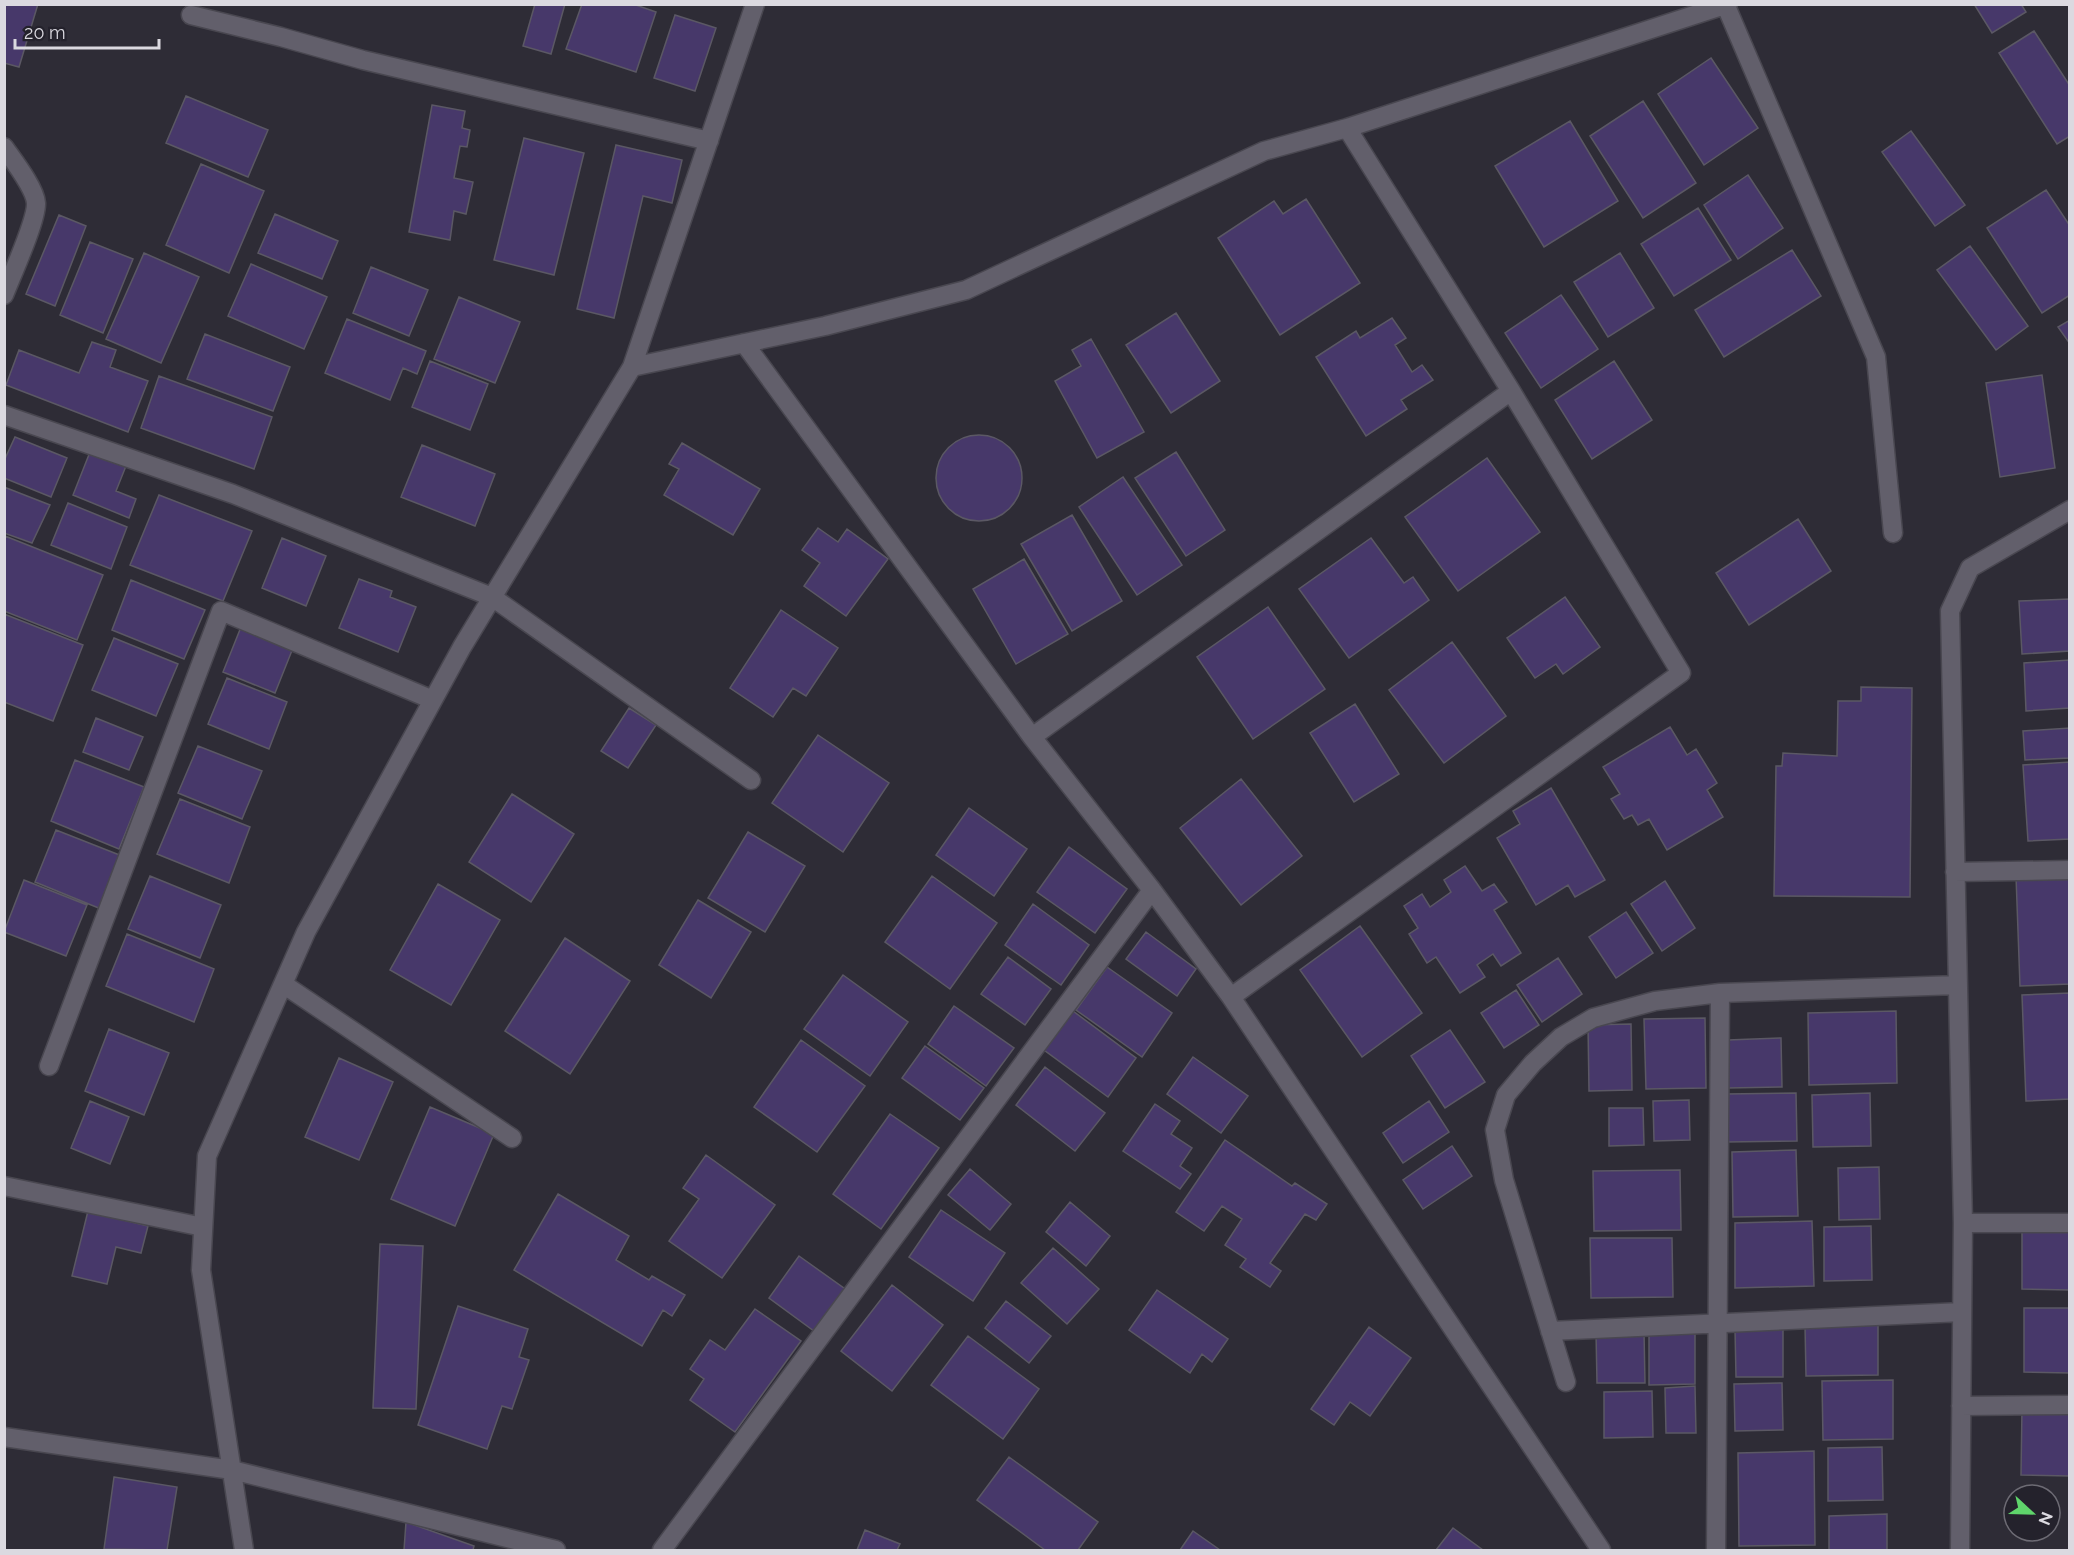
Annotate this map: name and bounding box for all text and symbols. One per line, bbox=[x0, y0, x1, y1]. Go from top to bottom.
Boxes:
scale bar bbox=[15, 12, 159, 50]
text: 20 m bbox=[24, 22, 66, 43]
north arrow bbox=[2002, 1483, 2062, 1543]
text: N bbox=[2034, 1509, 2057, 1528]

